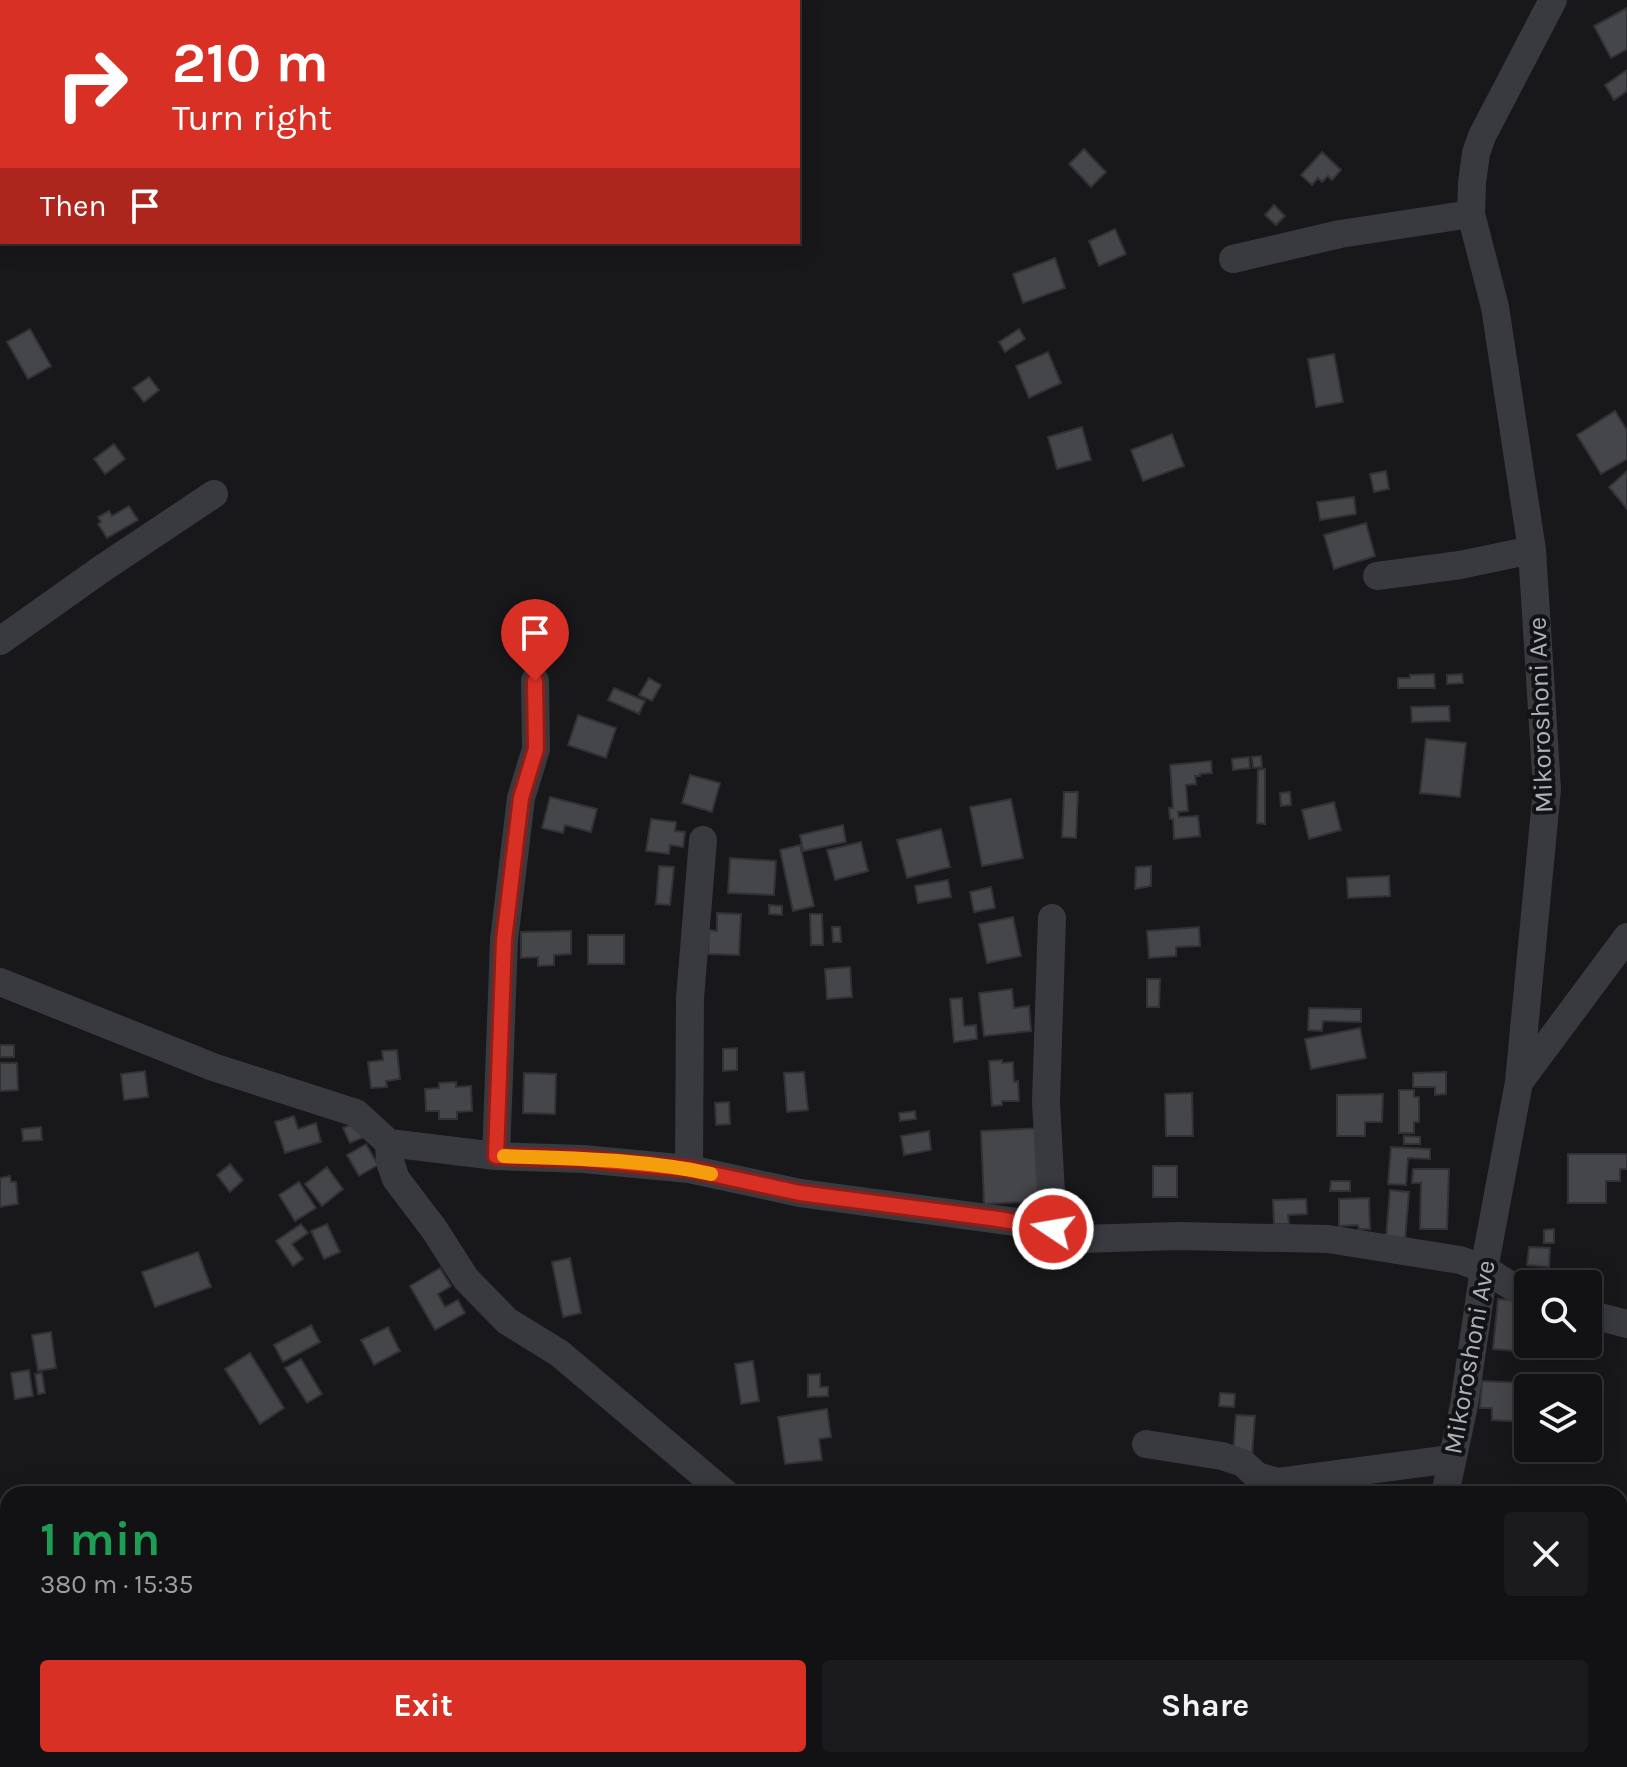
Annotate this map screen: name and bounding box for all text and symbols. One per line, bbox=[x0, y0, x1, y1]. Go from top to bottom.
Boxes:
text: 210 m bbox=[172, 30, 329, 95]
icon: right bbox=[40, 32, 144, 136]
text: Turn right bbox=[172, 97, 332, 139]
icon: arrive bbox=[123, 184, 167, 228]
text: Then bbox=[40, 188, 107, 224]
pin bbox=[501, 599, 569, 681]
icon: arrive bbox=[513, 611, 557, 655]
street label: Mikoroshoni Ave bbox=[1522, 616, 1559, 814]
position arrow bbox=[1011, 1187, 1095, 1271]
street label: Mikoroshoni Ave bbox=[1437, 1258, 1502, 1456]
map controls bbox=[1514, 1270, 1602, 1462]
button: search bbox=[1514, 1270, 1602, 1358]
button: layers bbox=[1514, 1374, 1602, 1462]
text: 1 min bbox=[40, 1511, 160, 1567]
button: close bbox=[1504, 1512, 1588, 1596]
text: 380 m · 15:35 bbox=[40, 1569, 194, 1600]
button: Exit bbox=[40, 1660, 806, 1752]
button: Share bbox=[822, 1660, 1588, 1752]

